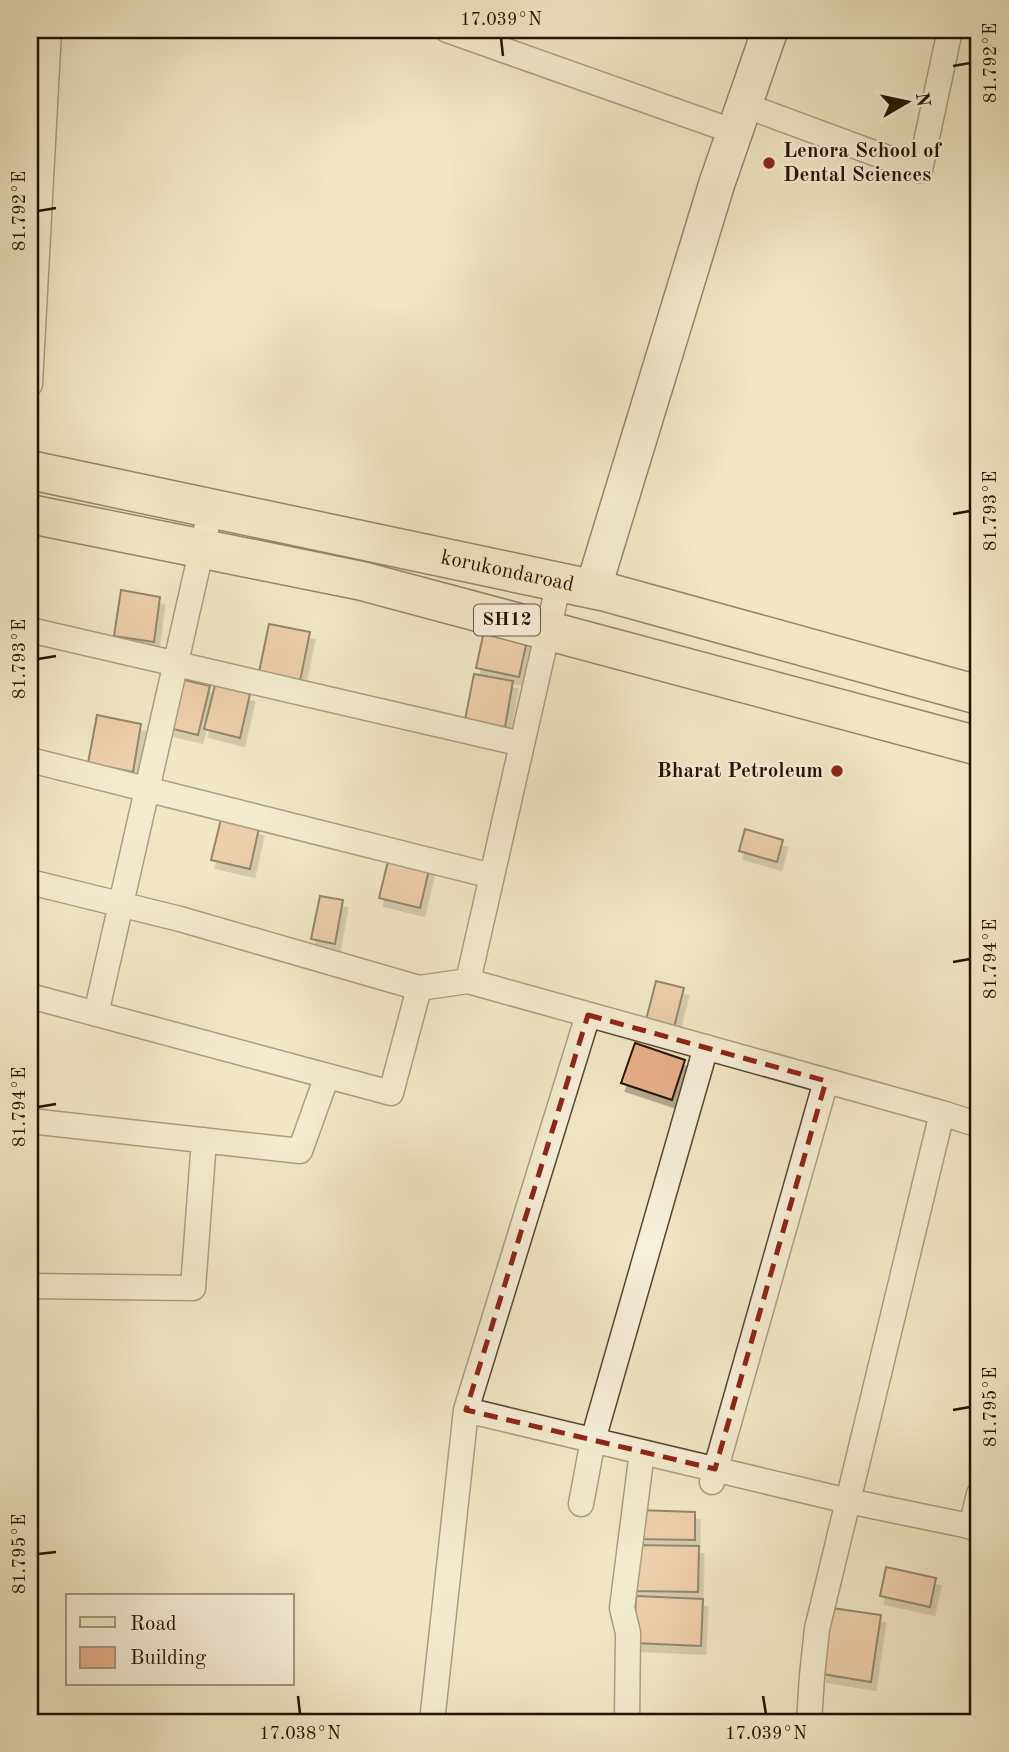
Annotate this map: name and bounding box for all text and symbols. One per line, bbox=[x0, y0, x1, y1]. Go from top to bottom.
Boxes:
text: 17.039°N bbox=[460, 11, 542, 29]
text: 81.792°E bbox=[982, 23, 1000, 103]
north arrow bbox=[872, 66, 942, 136]
text: N bbox=[911, 91, 932, 109]
place label: Lenora School of Dental Sciences bbox=[783, 141, 943, 186]
marker: Lenora School of Dental Sciences bbox=[761, 155, 777, 171]
text: 81.792°E bbox=[11, 171, 29, 251]
text: 81.793°E bbox=[982, 471, 1000, 551]
street label: korukondaroad bbox=[439, 547, 576, 595]
road number: SH12 bbox=[474, 604, 540, 636]
text: 81.793°E bbox=[11, 619, 29, 699]
place label: Bharat Petroleum bbox=[657, 761, 823, 782]
marker: Bharat Petroleum bbox=[829, 763, 845, 779]
text: 81.794°E bbox=[982, 919, 1000, 999]
text: 81.794°E bbox=[11, 1067, 29, 1147]
text: 81.795°E bbox=[982, 1367, 1000, 1447]
text: 81.795°E bbox=[11, 1514, 29, 1594]
legend bbox=[66, 1594, 294, 1686]
text: Road bbox=[130, 1614, 177, 1635]
text: Building bbox=[130, 1648, 207, 1669]
text: 17.038°N bbox=[259, 1725, 341, 1743]
text: 17.039°N bbox=[725, 1725, 807, 1743]

